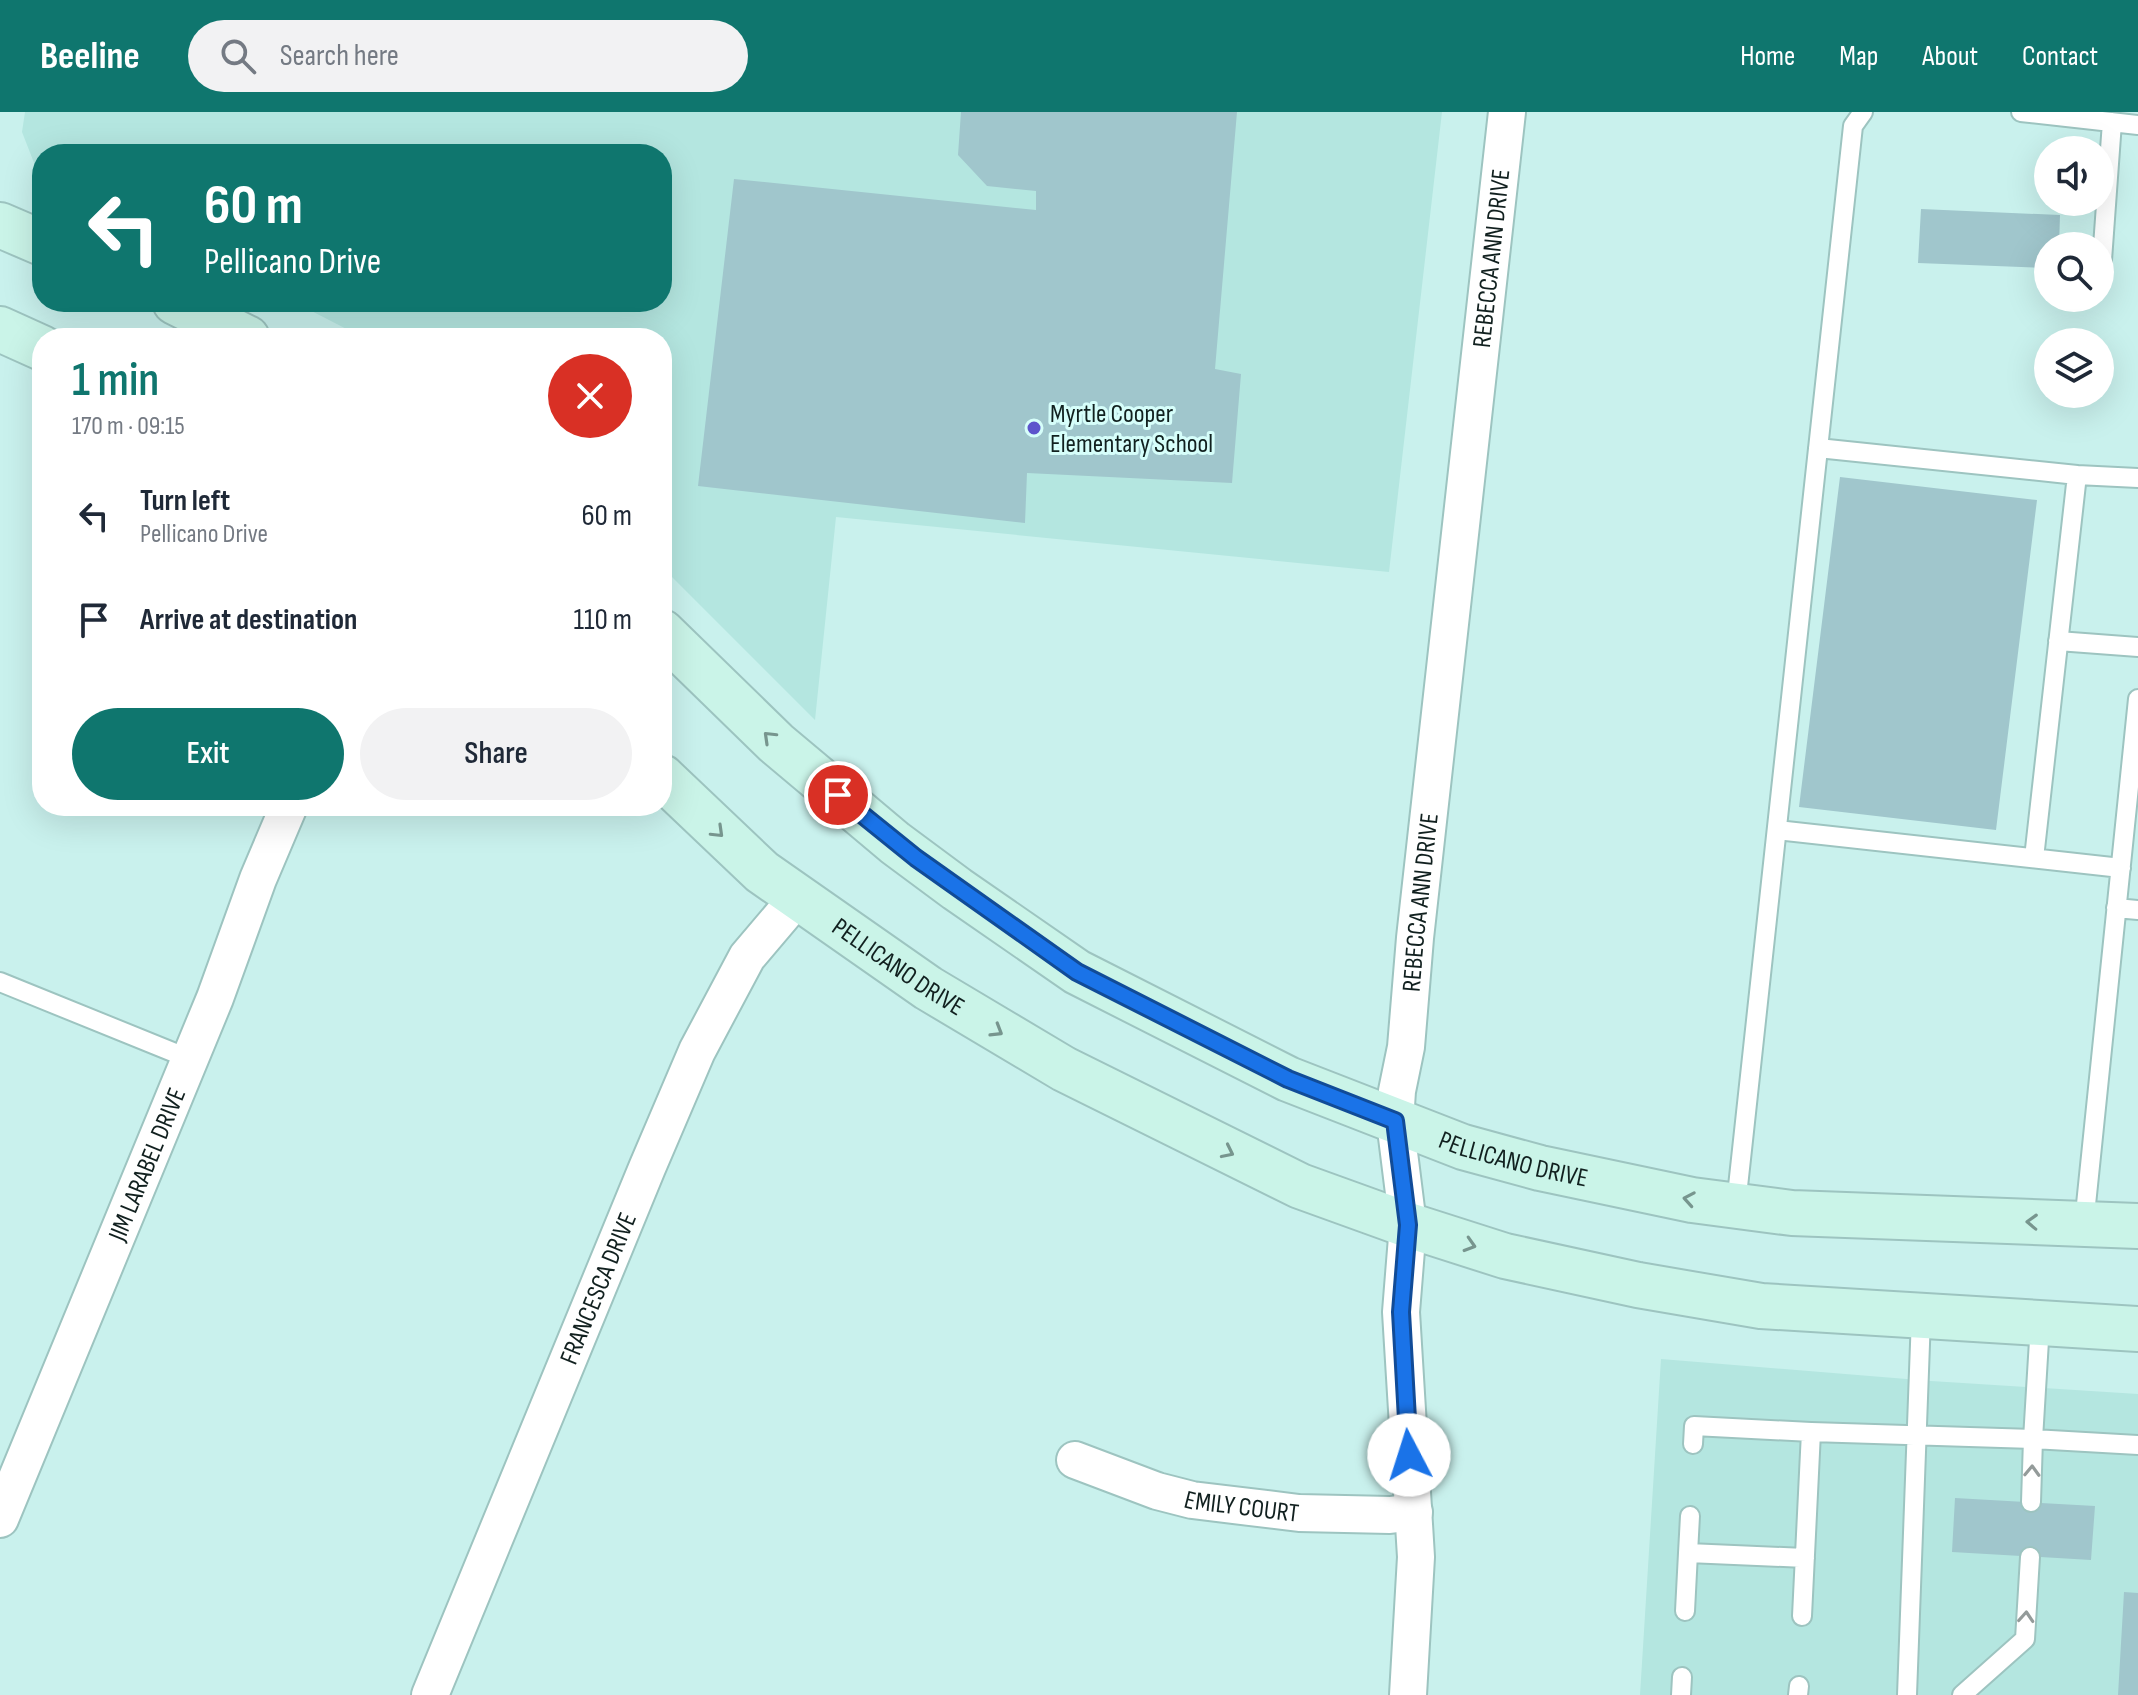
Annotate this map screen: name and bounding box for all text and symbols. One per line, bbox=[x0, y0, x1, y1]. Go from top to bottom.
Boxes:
search box bbox=[188, 20, 748, 92]
text: Beeline bbox=[40, 34, 140, 79]
icon: search bbox=[216, 34, 260, 78]
text: Search here bbox=[280, 38, 399, 74]
text: Home bbox=[1740, 40, 1795, 73]
text: Map bbox=[1839, 40, 1878, 73]
text: About bbox=[1922, 40, 1978, 73]
text: Contact bbox=[2022, 40, 2098, 73]
map controls bbox=[2034, 136, 2114, 408]
button: sound bbox=[2034, 136, 2114, 216]
street label: REBECCA ANN DRIVE bbox=[1467, 168, 1518, 349]
text: 60 m bbox=[204, 173, 303, 240]
icon: left bbox=[72, 176, 176, 280]
button: search bbox=[2034, 232, 2114, 312]
text: Pellicano Drive bbox=[204, 241, 381, 284]
button: layers bbox=[2034, 328, 2114, 408]
text: 1 min bbox=[72, 352, 159, 409]
button: close bbox=[548, 354, 632, 438]
place label: Myrtle Cooper Elementary School bbox=[1050, 399, 1213, 460]
text: 170 m · 09:15 bbox=[72, 411, 185, 442]
marker: Myrtle Cooper Elementary School bbox=[1025, 419, 1043, 437]
text: Turn left bbox=[140, 483, 230, 519]
icon: left bbox=[72, 494, 116, 538]
text: 60 m bbox=[581, 498, 632, 534]
text: Pellicano Drive bbox=[140, 519, 268, 550]
icon: arrive bbox=[72, 598, 116, 642]
text: Arrive at destination bbox=[140, 602, 357, 638]
text: 110 m bbox=[574, 602, 632, 638]
button: Exit bbox=[72, 708, 344, 800]
button: Share bbox=[360, 708, 632, 800]
one-way arrow bbox=[764, 732, 779, 746]
pin bbox=[804, 761, 872, 829]
icon: arrive bbox=[816, 773, 860, 817]
street label: REBECCA ANN DRIVE bbox=[1397, 812, 1446, 993]
one-way arrow bbox=[709, 822, 723, 837]
street label: PELLICANO DRIVE bbox=[826, 912, 969, 1023]
one-way arrow bbox=[988, 1022, 1003, 1037]
street label: JIM LARABEL DRIVE bbox=[102, 1083, 193, 1247]
street label: PELLICANO DRIVE bbox=[1434, 1125, 1590, 1195]
one-way arrow bbox=[1219, 1142, 1234, 1158]
one-way arrow bbox=[1682, 1191, 1696, 1208]
street label: FRANCESCA DRIVE bbox=[554, 1208, 644, 1369]
one-way arrow bbox=[2025, 1214, 2038, 1231]
one-way arrow bbox=[1463, 1236, 1476, 1252]
position arrow bbox=[1367, 1413, 1451, 1497]
one-way arrow bbox=[2023, 1464, 2041, 1477]
street label: EMILY COURT bbox=[1181, 1485, 1301, 1530]
one-way arrow bbox=[2017, 1610, 2034, 1623]

